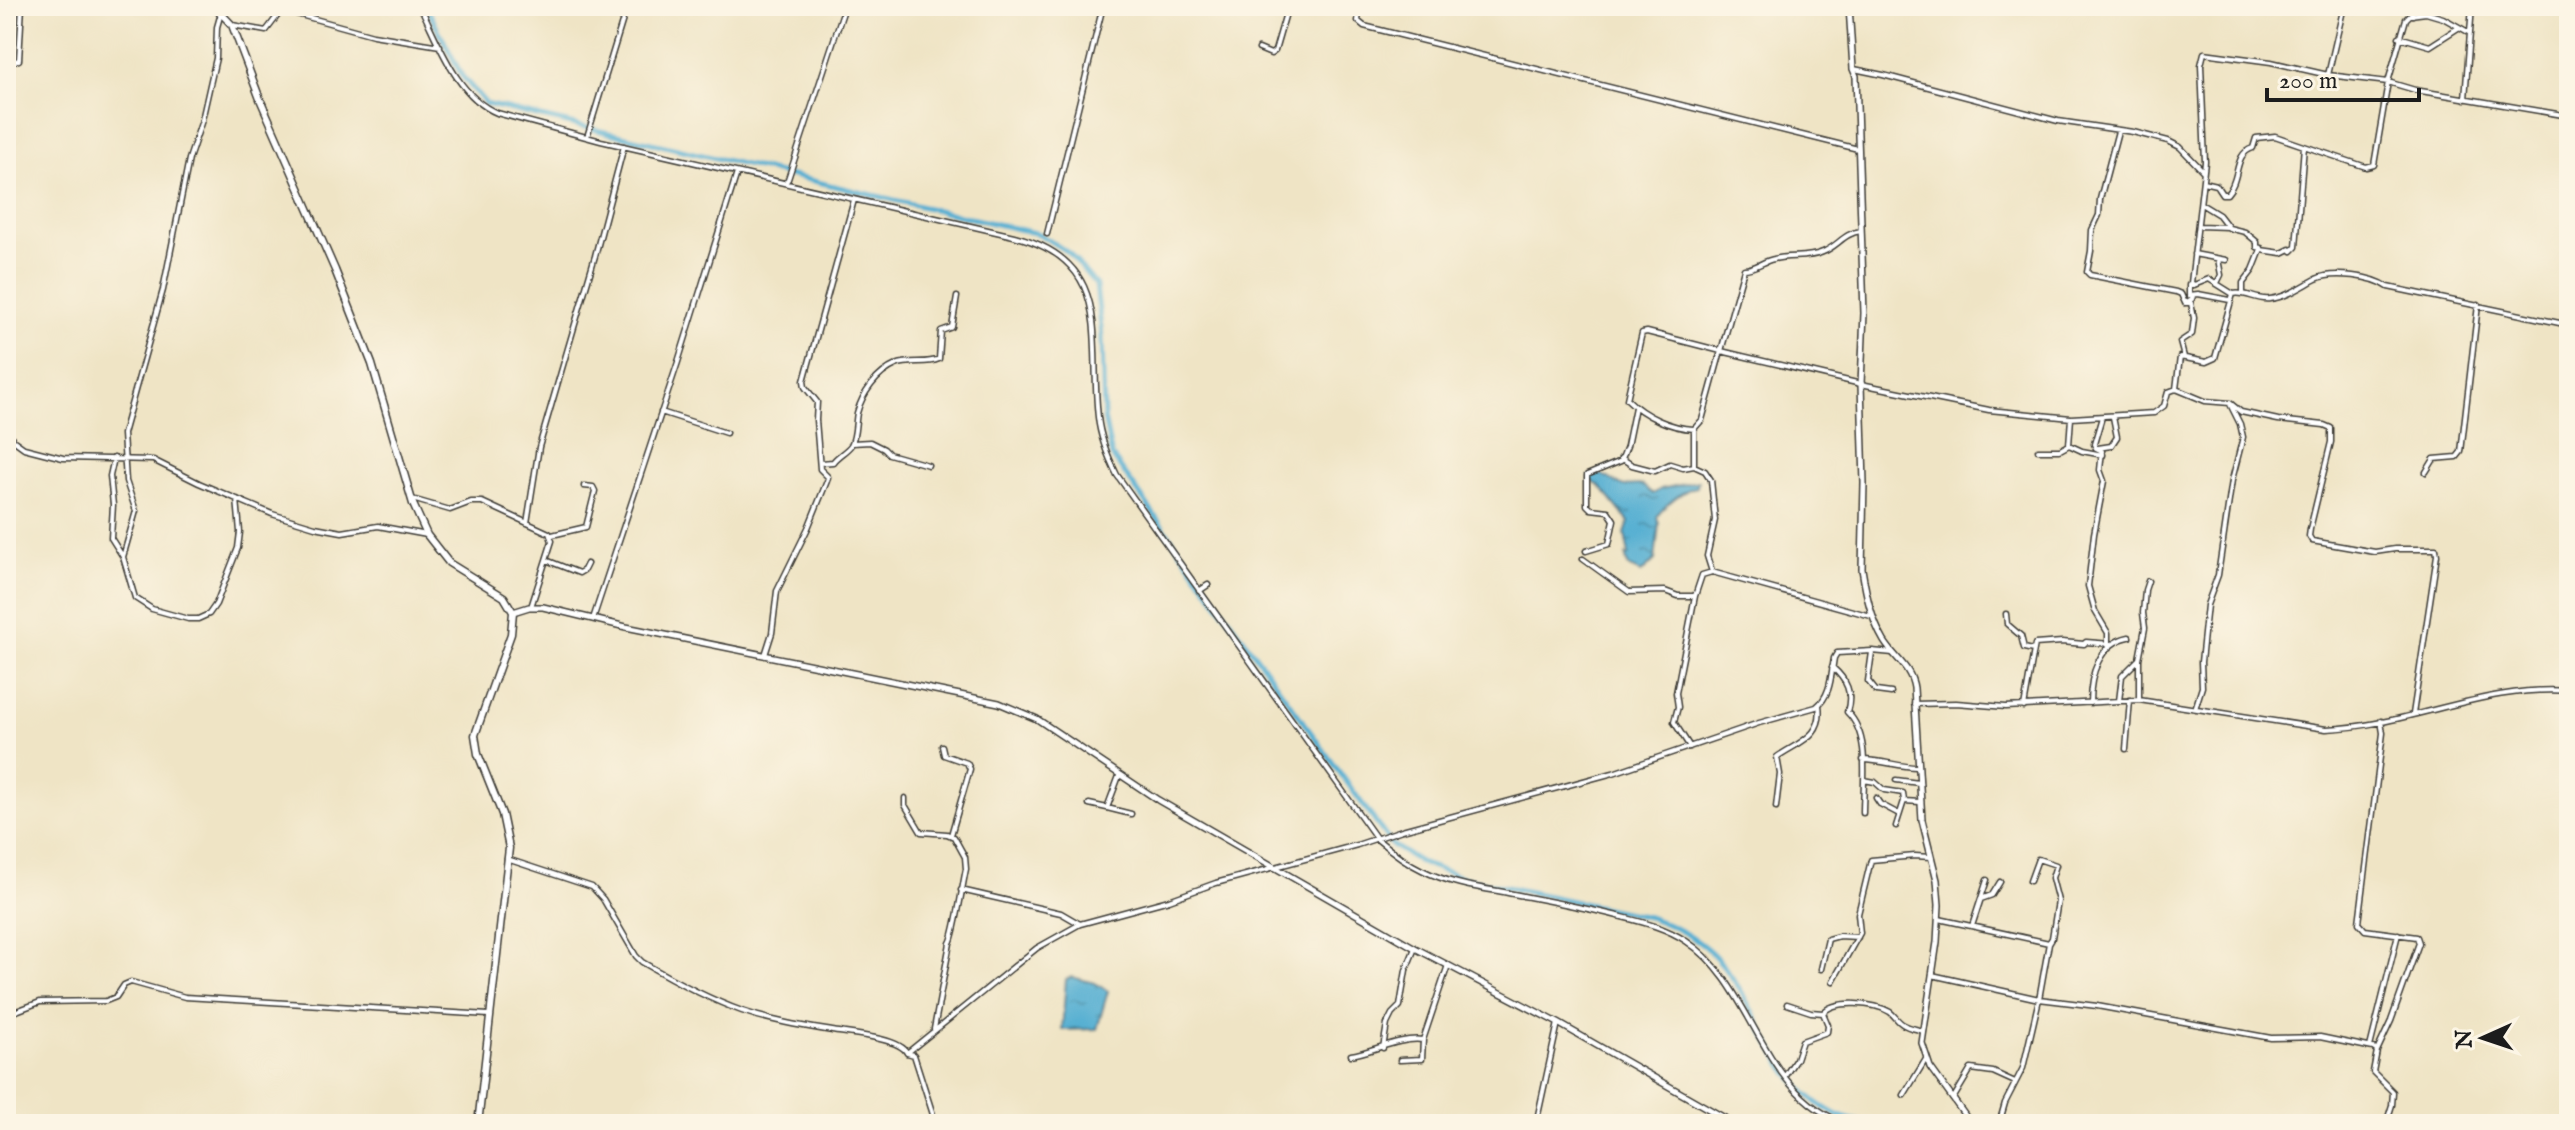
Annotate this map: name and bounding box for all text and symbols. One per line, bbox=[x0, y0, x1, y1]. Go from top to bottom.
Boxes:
scale bar bbox=[2267, 52, 2419, 102]
text: 200 m bbox=[2279, 66, 2338, 97]
north arrow bbox=[2443, 998, 2523, 1078]
text: N bbox=[2451, 1029, 2480, 1050]

